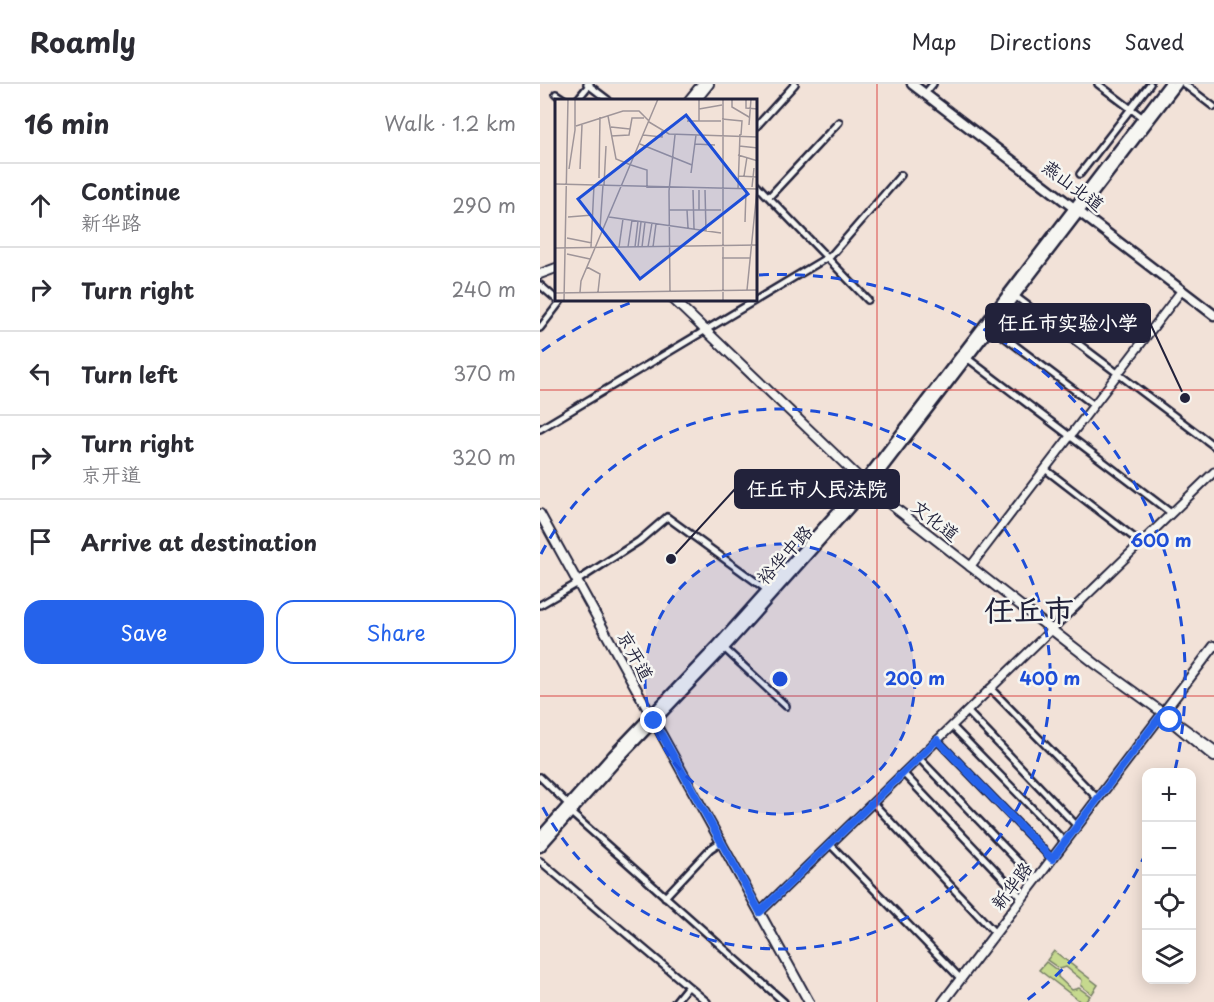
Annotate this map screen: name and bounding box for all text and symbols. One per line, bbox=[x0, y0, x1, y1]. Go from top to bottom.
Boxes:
text: Roamly bbox=[30, 20, 136, 63]
text: Map bbox=[911, 25, 956, 57]
text: Directions bbox=[989, 25, 1091, 57]
text: Saved bbox=[1124, 25, 1184, 57]
inset map bbox=[555, 99, 758, 302]
text: 16 min bbox=[24, 104, 110, 143]
text: Walk · 1.2 km bbox=[384, 108, 516, 138]
street label: 燕山北道 bbox=[1037, 152, 1111, 217]
text: Continue bbox=[81, 174, 180, 207]
icon: ahead bbox=[24, 189, 57, 222]
text: 290 m bbox=[452, 190, 516, 220]
text: 新华路 bbox=[81, 207, 141, 237]
icon: right bbox=[24, 273, 57, 306]
text: Turn right bbox=[81, 273, 194, 306]
text: 240 m bbox=[451, 274, 516, 304]
callout: 任丘市实验小学 bbox=[986, 304, 1150, 342]
text: 任丘市实验小学 bbox=[998, 307, 1138, 337]
icon: left bbox=[24, 357, 57, 390]
text: Turn left bbox=[81, 357, 178, 390]
text: 370 m bbox=[453, 358, 516, 388]
text: Turn right bbox=[81, 426, 194, 459]
icon: right bbox=[24, 441, 57, 474]
text: 320 m bbox=[452, 442, 516, 472]
text: 京开道 bbox=[81, 459, 141, 489]
callout: 任丘市人民法院 bbox=[735, 470, 899, 508]
text: 任丘市人民法院 bbox=[747, 473, 887, 503]
street label: 文化道 bbox=[906, 493, 966, 547]
street label: 裕华中路 bbox=[750, 518, 818, 590]
icon: arrive bbox=[24, 525, 57, 558]
text: Arrive at destination bbox=[81, 525, 317, 558]
text: 600 m bbox=[1130, 526, 1192, 553]
district label: 任丘市 bbox=[984, 586, 1074, 631]
button: Save bbox=[24, 600, 264, 664]
button: Share bbox=[276, 600, 516, 664]
street label: 京开道 bbox=[611, 625, 661, 685]
text: 200 m bbox=[885, 664, 945, 691]
text: 400 m bbox=[1020, 664, 1080, 691]
centre of rings bbox=[770, 669, 790, 689]
route start bbox=[1156, 706, 1182, 732]
route end bbox=[640, 707, 666, 733]
map controls bbox=[1142, 768, 1196, 984]
button: + bbox=[1142, 768, 1196, 822]
button: − bbox=[1142, 822, 1196, 876]
street label: 新华路 bbox=[984, 855, 1038, 915]
button: locate bbox=[1142, 876, 1196, 930]
button: layers bbox=[1142, 930, 1196, 984]

